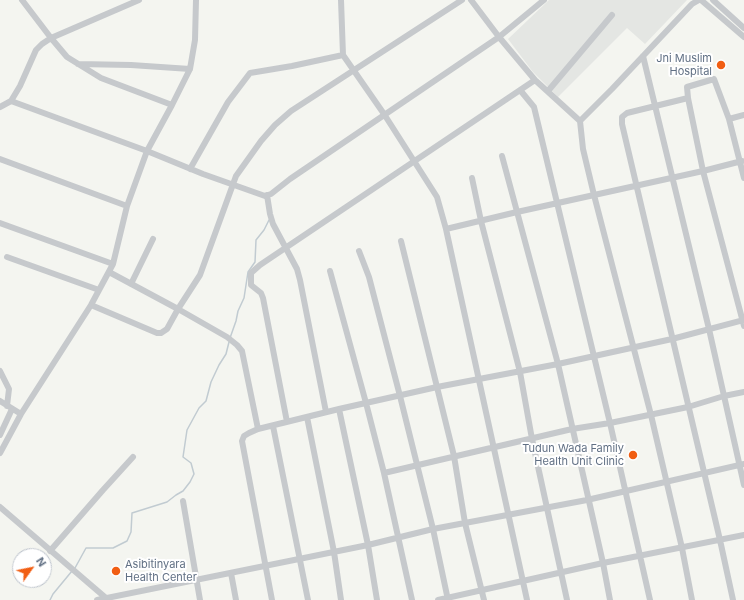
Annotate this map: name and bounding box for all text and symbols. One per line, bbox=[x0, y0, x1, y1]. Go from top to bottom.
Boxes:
place label: Jni Muslim Hospital bbox=[656, 52, 712, 78]
marker: Jni Muslim Hospital bbox=[715, 59, 727, 71]
place label: Tudun Wada Family Health Unit Clinic bbox=[522, 442, 624, 468]
marker: Tudun Wada Family Health Unit Clinic bbox=[627, 449, 639, 461]
north arrow bbox=[12, 548, 52, 588]
text: N bbox=[33, 555, 49, 569]
place label: Asibitinyara Health Center bbox=[125, 558, 197, 584]
marker: Asibitinyara Health Center bbox=[110, 565, 122, 577]

